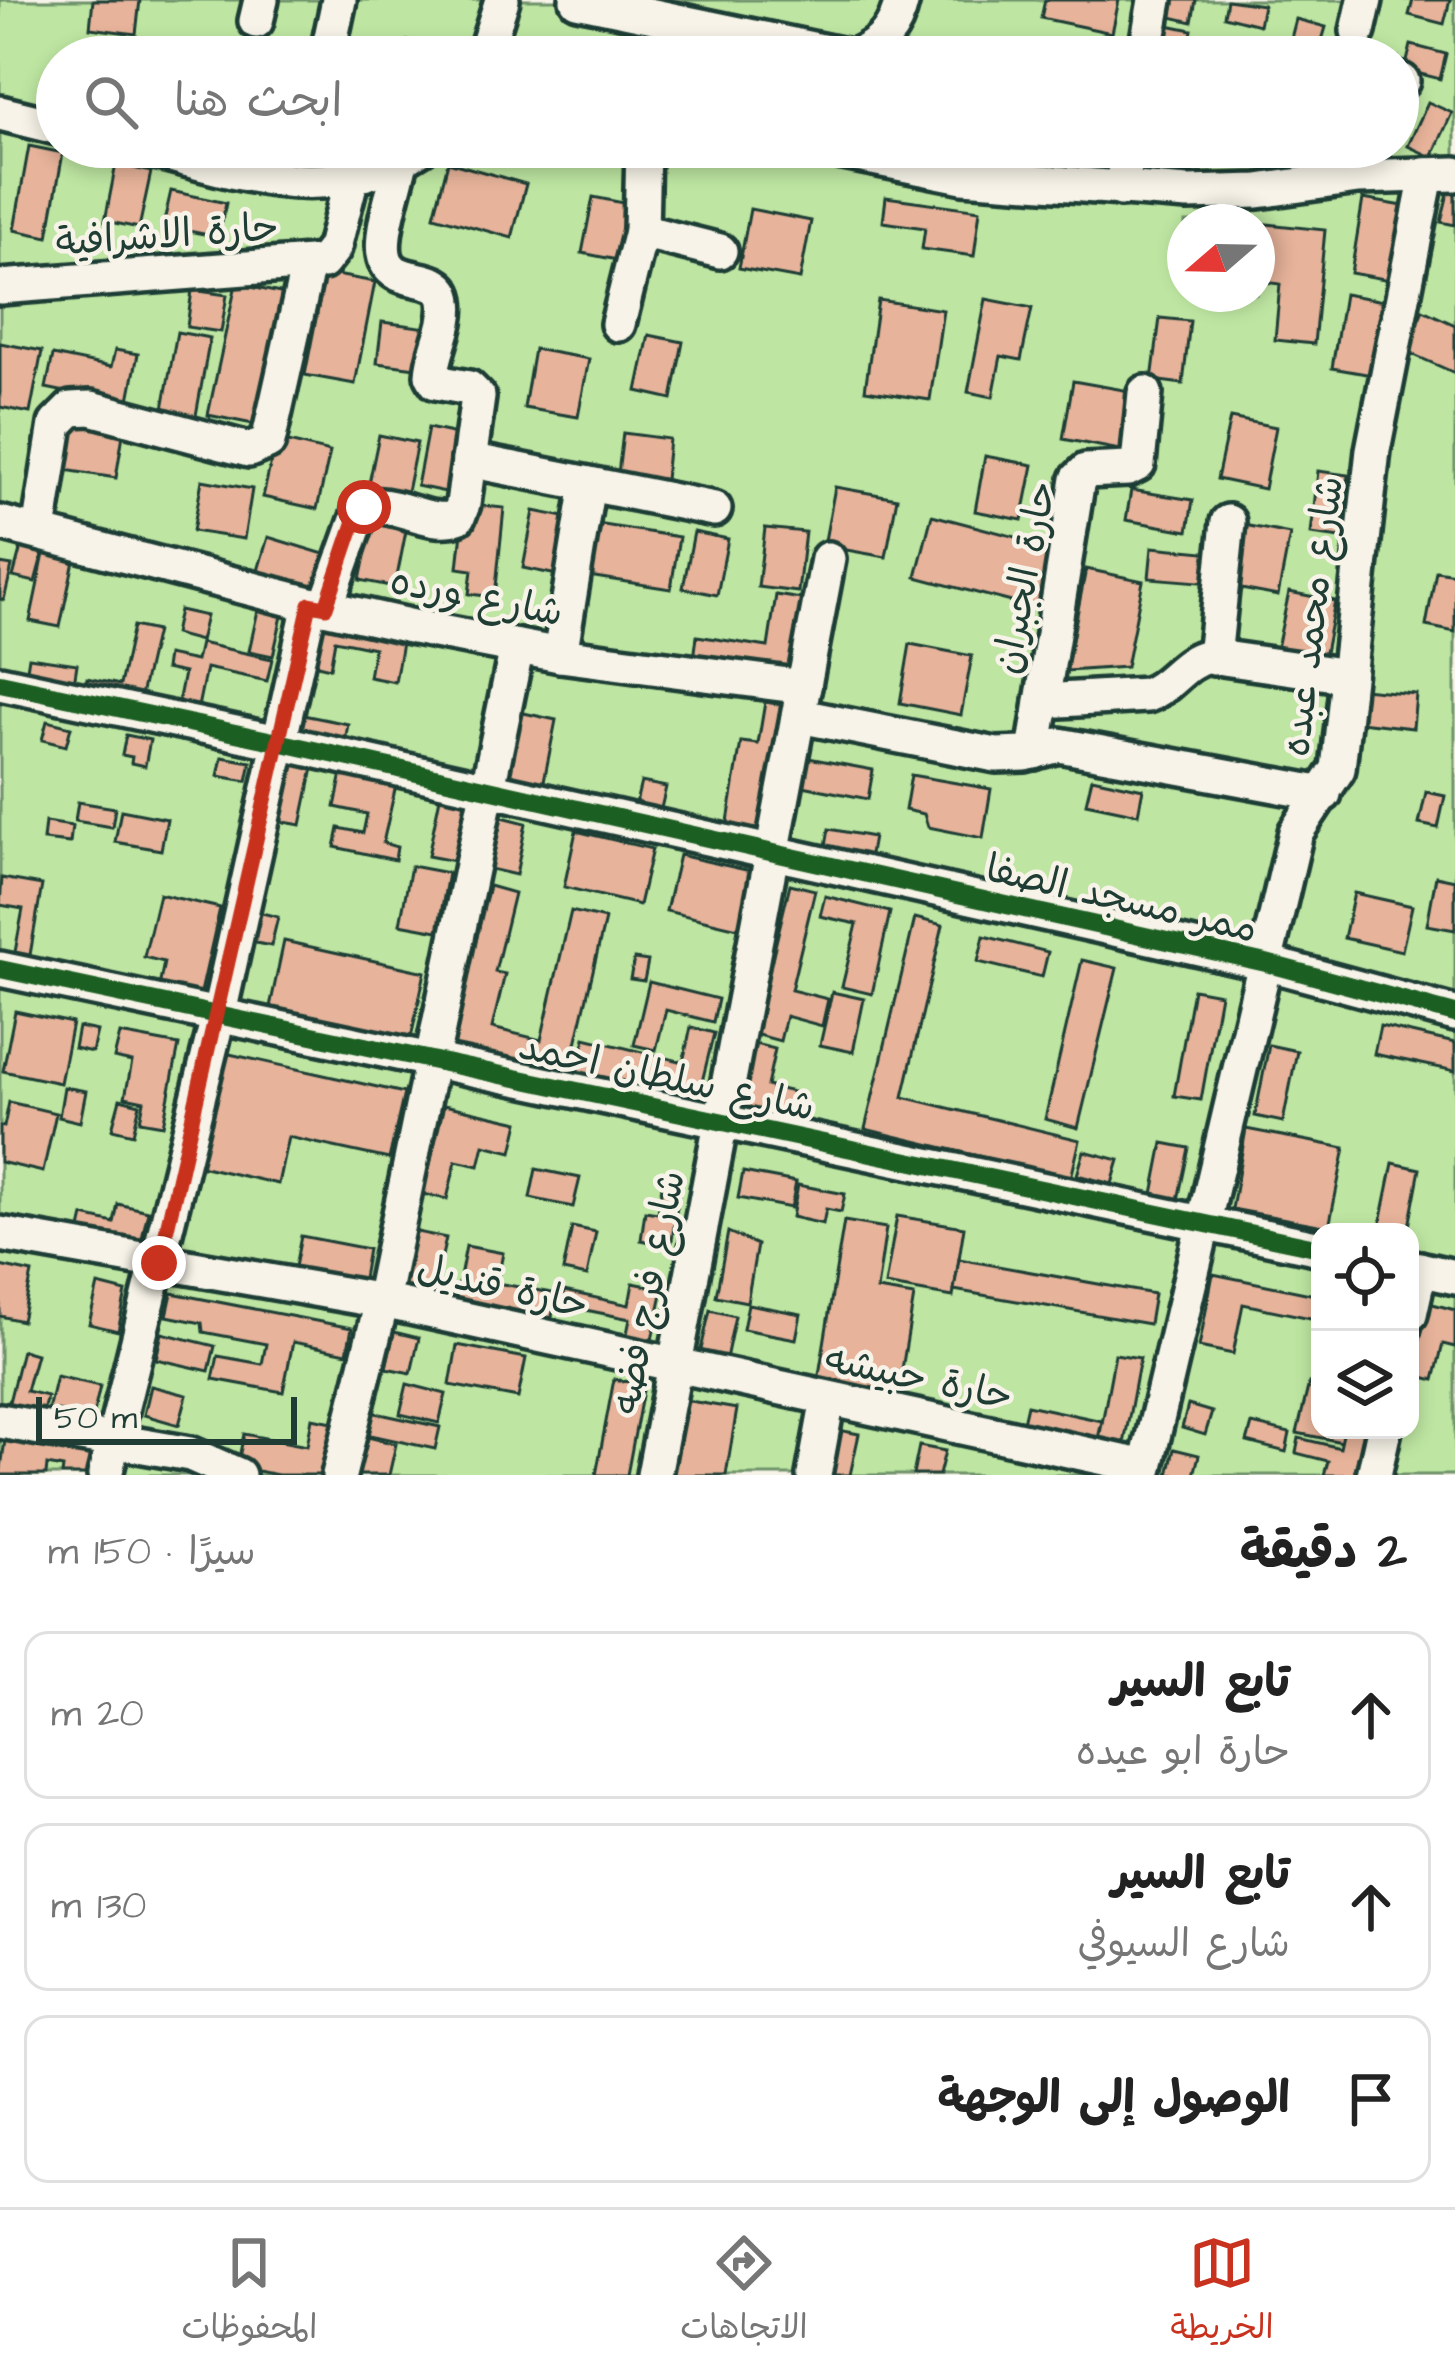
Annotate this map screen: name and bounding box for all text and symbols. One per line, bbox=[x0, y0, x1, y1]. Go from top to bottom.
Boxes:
search box bbox=[36, 36, 1419, 168]
icon: search bbox=[78, 69, 144, 135]
text: ابحث هنا bbox=[174, 71, 342, 133]
street label: حارة الاشرافية bbox=[54, 201, 281, 271]
north arrow bbox=[1167, 204, 1275, 312]
street label: شارع محمد عبده bbox=[1270, 473, 1358, 760]
street label: حارة الجبران bbox=[981, 477, 1071, 679]
route start bbox=[337, 480, 391, 534]
street label: شارع ورده bbox=[385, 555, 567, 641]
street label: ممر مسجد الصفا bbox=[980, 842, 1262, 957]
street label: شارع سلطان احمد bbox=[513, 1020, 819, 1136]
street label: شارع فرج فضه bbox=[600, 1166, 700, 1419]
map controls bbox=[1311, 1223, 1419, 1439]
button: locate bbox=[1311, 1223, 1419, 1331]
route end bbox=[132, 1236, 186, 1290]
street label: حارة قنديل bbox=[412, 1242, 593, 1334]
button: layers bbox=[1311, 1331, 1419, 1439]
street label: حارة حبيشه bbox=[820, 1333, 1017, 1425]
scale bar bbox=[36, 1391, 297, 1444]
text: 50 m bbox=[54, 1395, 137, 1441]
text: 2 دقيقة bbox=[1240, 1517, 1407, 1588]
text: سيرًا · 150 m bbox=[48, 1526, 256, 1580]
text: تابع السير bbox=[1112, 1652, 1290, 1714]
icon: ahead bbox=[1338, 1682, 1404, 1748]
text: 20 m bbox=[51, 1688, 144, 1742]
text: حارة ابو عيده bbox=[1076, 1726, 1290, 1780]
text: تابع السير bbox=[1112, 1844, 1290, 1906]
icon: ahead bbox=[1338, 1874, 1404, 1940]
text: 130 m bbox=[51, 1880, 146, 1934]
text: شارع السيوفي bbox=[1077, 1918, 1290, 1972]
icon: arrive bbox=[1338, 2066, 1404, 2132]
text: الوصول إلى الوجهة bbox=[938, 2068, 1290, 2130]
tab: المحفوظات bbox=[181, 2230, 317, 2356]
tab: الاتجاهات bbox=[680, 2230, 808, 2356]
tab: الخريطة bbox=[1171, 2230, 1274, 2356]

